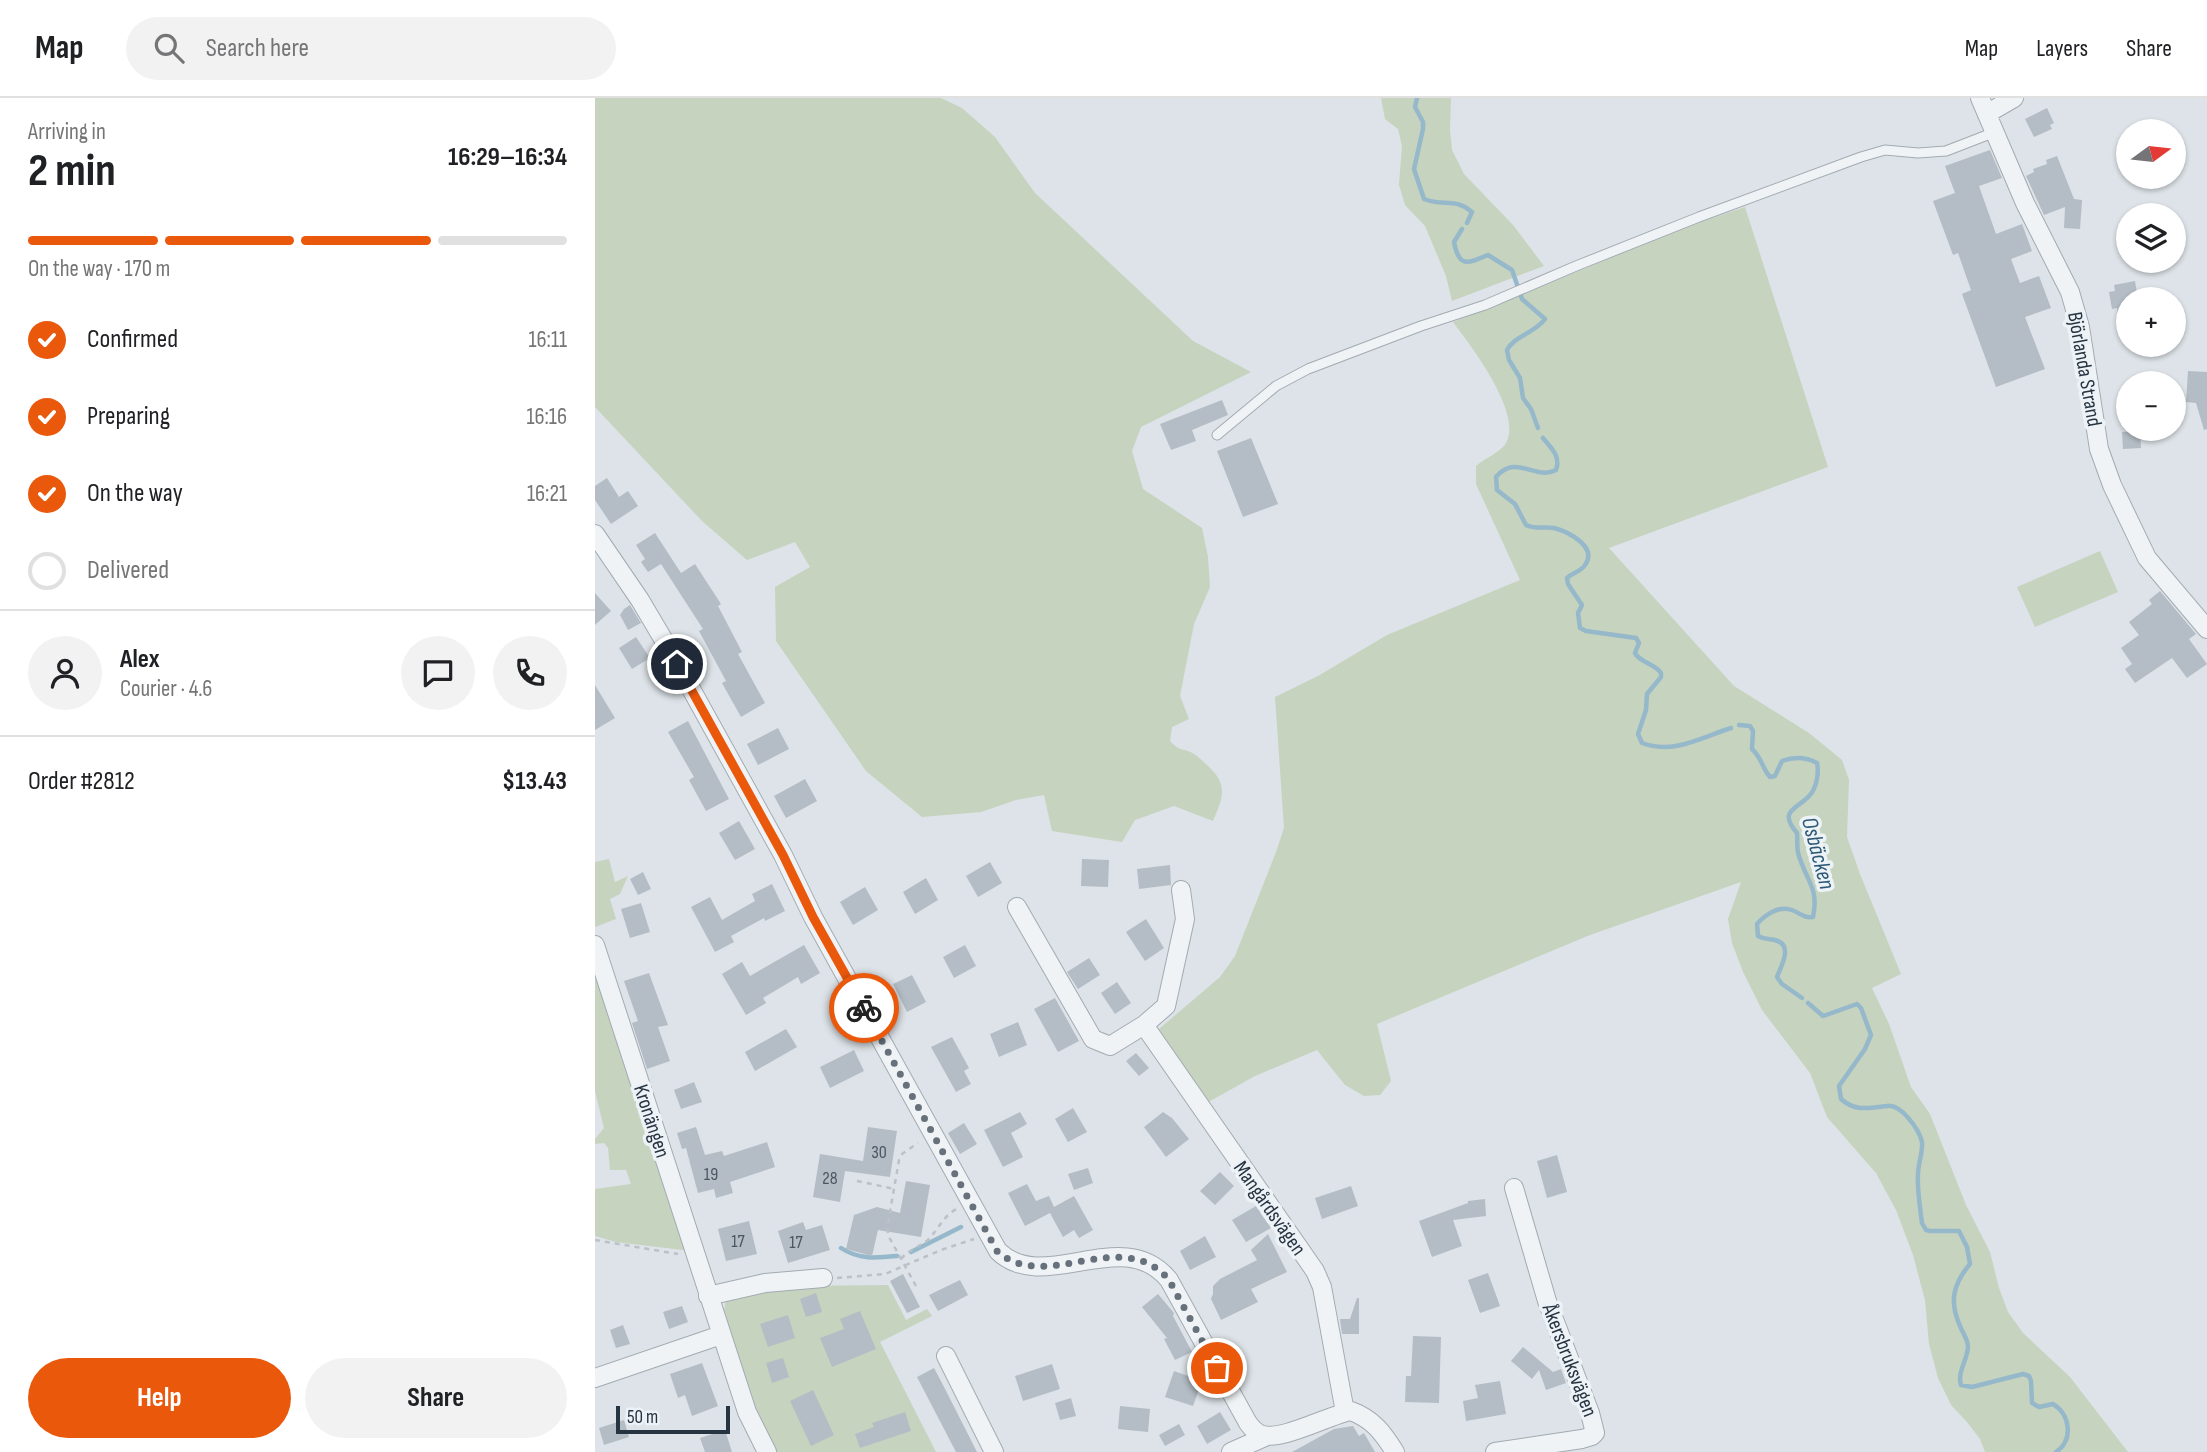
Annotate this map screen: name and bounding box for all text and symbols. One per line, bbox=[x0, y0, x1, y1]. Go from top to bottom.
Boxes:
search box bbox=[126, 17, 616, 80]
text: Map bbox=[35, 28, 84, 68]
icon: search bbox=[150, 29, 188, 67]
text: Search here bbox=[206, 33, 309, 64]
text: Map bbox=[1965, 34, 1998, 63]
text: Layers bbox=[2036, 34, 2088, 63]
text: Share bbox=[2126, 34, 2172, 63]
text: Arriving in bbox=[28, 118, 106, 146]
north arrow bbox=[2116, 119, 2186, 189]
map controls bbox=[2116, 119, 2186, 441]
text: 16:29–16:34 bbox=[448, 142, 567, 173]
text: 2 min bbox=[28, 144, 116, 199]
button: layers bbox=[2116, 203, 2186, 273]
text: On the way · 170 m bbox=[28, 255, 170, 283]
button: + bbox=[2116, 287, 2186, 357]
street label: Björlanda Strand bbox=[2062, 310, 2107, 428]
icon: check bbox=[28, 321, 66, 359]
text: Confirmed bbox=[87, 324, 178, 355]
text: 16:11 bbox=[528, 326, 567, 354]
button: − bbox=[2116, 371, 2186, 441]
icon: check bbox=[28, 398, 66, 436]
text: Preparing bbox=[87, 401, 170, 432]
text: 16:16 bbox=[526, 403, 567, 431]
icon: check bbox=[28, 475, 66, 513]
text: On the way bbox=[87, 478, 183, 509]
text: 16:21 bbox=[527, 480, 567, 508]
text: Delivered bbox=[87, 555, 169, 586]
pin bbox=[647, 634, 707, 694]
button: person bbox=[28, 636, 102, 710]
button: chat bbox=[401, 636, 475, 710]
button: phone bbox=[493, 636, 567, 710]
text: Alex bbox=[120, 644, 160, 675]
icon: home bbox=[658, 645, 696, 683]
text: Courier · 4.6 bbox=[120, 675, 212, 703]
text: Order #2812 bbox=[28, 766, 135, 797]
text: $13.43 bbox=[502, 766, 567, 797]
water label: Osbäcken bbox=[1795, 814, 1841, 893]
courier bbox=[829, 973, 899, 1043]
icon: bike bbox=[845, 989, 883, 1027]
street label: Kronängen bbox=[628, 1081, 675, 1161]
house number: 30 bbox=[871, 1142, 887, 1163]
street label: Mangårdsvägen bbox=[1228, 1156, 1311, 1260]
house number: 19 bbox=[704, 1164, 718, 1185]
house number: 28 bbox=[822, 1168, 838, 1189]
house number: 17 bbox=[731, 1231, 746, 1252]
house number: 17 bbox=[789, 1232, 804, 1253]
street label: Åkersbruksvägen bbox=[1536, 1299, 1603, 1420]
pin bbox=[1187, 1338, 1247, 1398]
icon: bag bbox=[1198, 1349, 1236, 1387]
button: Help bbox=[28, 1358, 291, 1438]
button: Share bbox=[305, 1358, 567, 1438]
scale bar bbox=[616, 1403, 730, 1435]
text: 50 m bbox=[627, 1406, 658, 1429]

